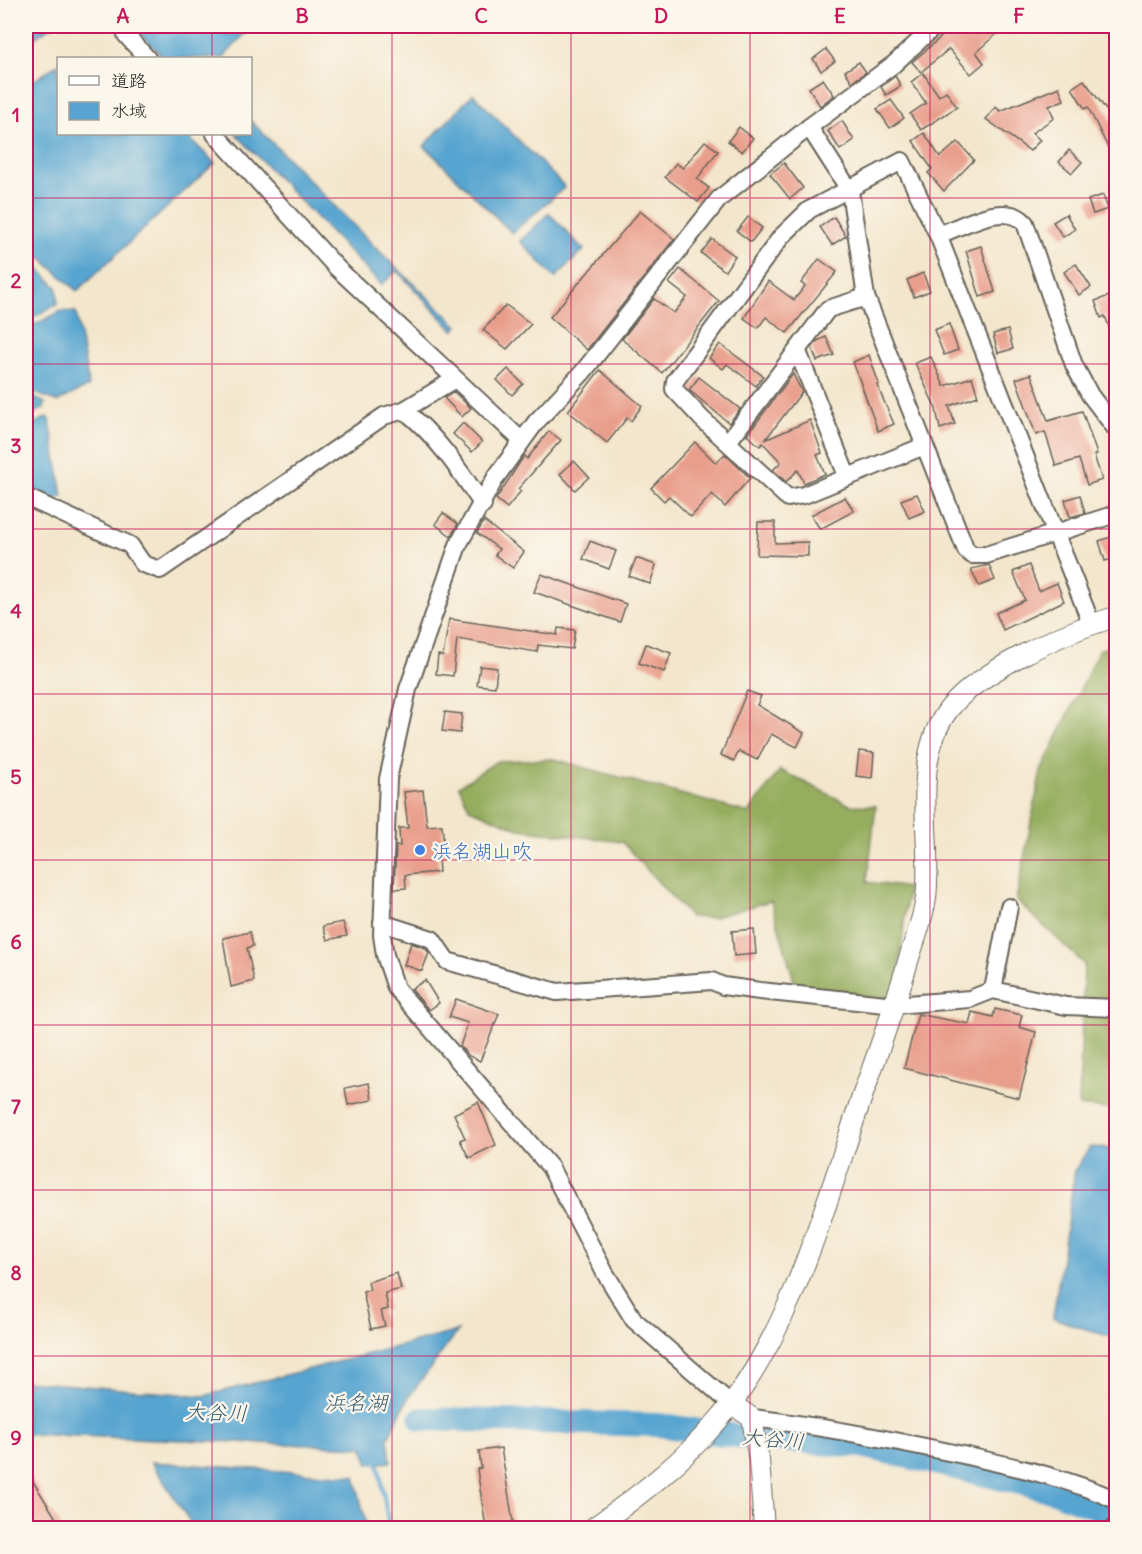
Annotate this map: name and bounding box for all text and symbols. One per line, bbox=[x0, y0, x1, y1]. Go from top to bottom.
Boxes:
text: A bbox=[117, 3, 130, 28]
text: B bbox=[295, 3, 309, 28]
text: C bbox=[474, 3, 488, 28]
text: D bbox=[654, 3, 668, 28]
text: E bbox=[834, 3, 846, 28]
text: F bbox=[1013, 3, 1025, 28]
legend bbox=[57, 57, 252, 135]
text: 道路 bbox=[111, 69, 147, 92]
text: 水域 bbox=[111, 99, 147, 122]
text: 1 bbox=[12, 102, 20, 127]
text: 2 bbox=[11, 268, 22, 293]
text: 3 bbox=[10, 433, 22, 458]
text: 4 bbox=[10, 598, 22, 623]
text: 5 bbox=[10, 764, 22, 789]
place label: 浜名湖山吹 bbox=[432, 838, 532, 863]
marker: 浜名湖山吹 bbox=[413, 843, 427, 857]
text: 6 bbox=[10, 929, 22, 954]
text: 7 bbox=[11, 1094, 21, 1119]
text: 8 bbox=[10, 1260, 22, 1285]
water label: 浜名湖 bbox=[325, 1389, 389, 1416]
water label: 大谷川 bbox=[184, 1397, 248, 1427]
water label: 大谷川 bbox=[740, 1423, 806, 1455]
text: 9 bbox=[10, 1425, 22, 1450]

